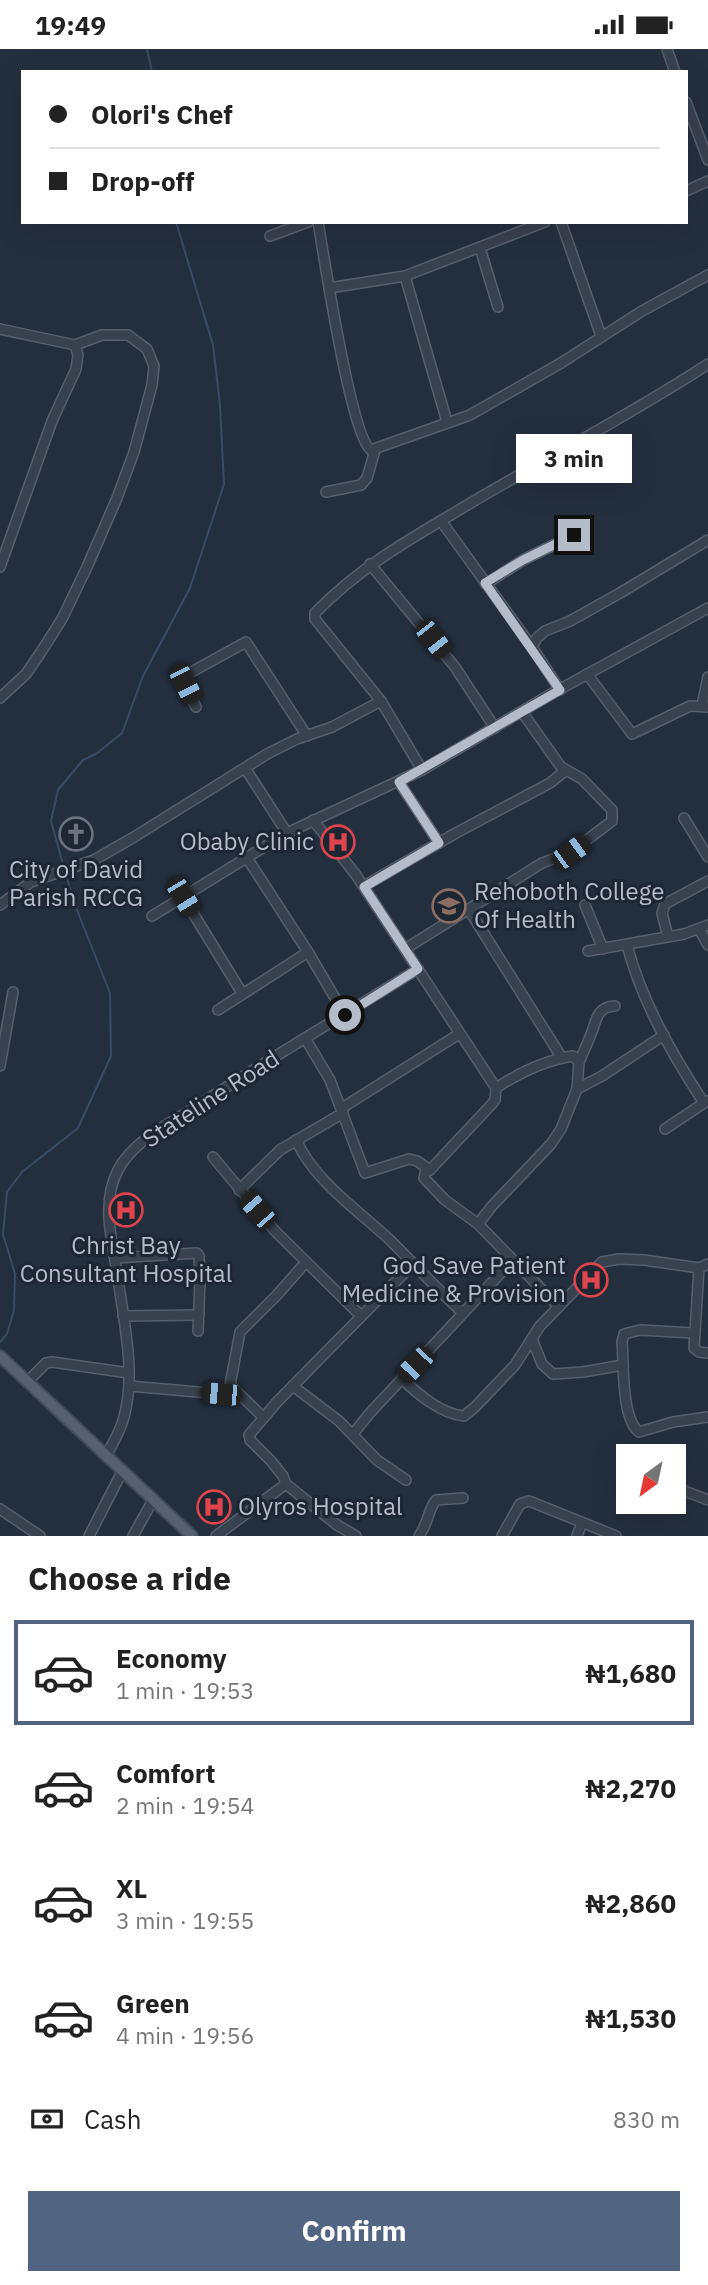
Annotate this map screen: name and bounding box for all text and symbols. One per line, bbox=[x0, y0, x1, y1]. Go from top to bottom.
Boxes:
text: 19:49 bbox=[35, 8, 106, 42]
text: Olori's Chef bbox=[91, 97, 233, 131]
text: Drop-off bbox=[91, 164, 194, 198]
callout: 3 min bbox=[516, 433, 632, 483]
text: 3 min bbox=[544, 443, 604, 473]
route end bbox=[558, 519, 590, 551]
car bbox=[412, 616, 455, 662]
car bbox=[167, 661, 204, 707]
church icon: City of David Parish RCCG bbox=[57, 815, 95, 853]
hospital icon: Obaby Clinic bbox=[319, 823, 357, 861]
place label: Obaby Clinic bbox=[180, 825, 314, 857]
car bbox=[548, 831, 595, 873]
place label: City of David Parish RCCG bbox=[9, 853, 143, 913]
car bbox=[164, 874, 203, 920]
place label: Rehoboth College Of Health bbox=[474, 875, 665, 935]
school or university icon: Rehoboth College Of Health bbox=[430, 887, 468, 925]
route start bbox=[329, 999, 361, 1031]
street label: Stateline Road bbox=[136, 1042, 285, 1154]
car bbox=[236, 1187, 279, 1233]
hospital icon: Christ Bay Consultant Hospital bbox=[107, 1191, 145, 1229]
place label: Christ Bay Consultant Hospital bbox=[20, 1229, 232, 1289]
place label: God Save Patient Medicine & Provision bbox=[342, 1249, 566, 1309]
hospital icon: God Save Patient Medicine & Provision bbox=[572, 1261, 610, 1299]
car bbox=[393, 1343, 438, 1387]
car bbox=[200, 1382, 243, 1406]
north arrow bbox=[616, 1444, 686, 1514]
map controls bbox=[616, 1444, 686, 1514]
hospital icon: Olyros Hospital bbox=[195, 1488, 233, 1526]
place label: Olyros Hospital bbox=[238, 1490, 403, 1522]
text: Choose a ride bbox=[28, 1557, 231, 1599]
icon: car bbox=[32, 1641, 95, 1704]
text: Economy bbox=[116, 1641, 227, 1675]
text: ₦1,680 bbox=[585, 1656, 676, 1690]
text: 1 min · 19:53 bbox=[116, 1675, 254, 1705]
icon: car bbox=[32, 1756, 95, 1819]
text: Comfort bbox=[116, 1756, 215, 1790]
text: ₦2,270 bbox=[585, 1771, 676, 1805]
text: 2 min · 19:54 bbox=[116, 1790, 254, 1820]
icon: car bbox=[32, 1871, 95, 1934]
text: XL bbox=[116, 1871, 147, 1905]
text: ₦2,860 bbox=[585, 1886, 676, 1920]
text: 3 min · 19:55 bbox=[116, 1905, 254, 1935]
icon: car bbox=[32, 1986, 95, 2049]
text: Green bbox=[116, 1986, 190, 2020]
text: ₦1,530 bbox=[585, 2001, 676, 2035]
text: 4 min · 19:56 bbox=[116, 2020, 254, 2050]
icon: cash bbox=[28, 2100, 66, 2138]
text: Cash bbox=[84, 2102, 141, 2136]
text: 830 m bbox=[613, 2104, 680, 2134]
button: Confirm bbox=[28, 2191, 680, 2271]

